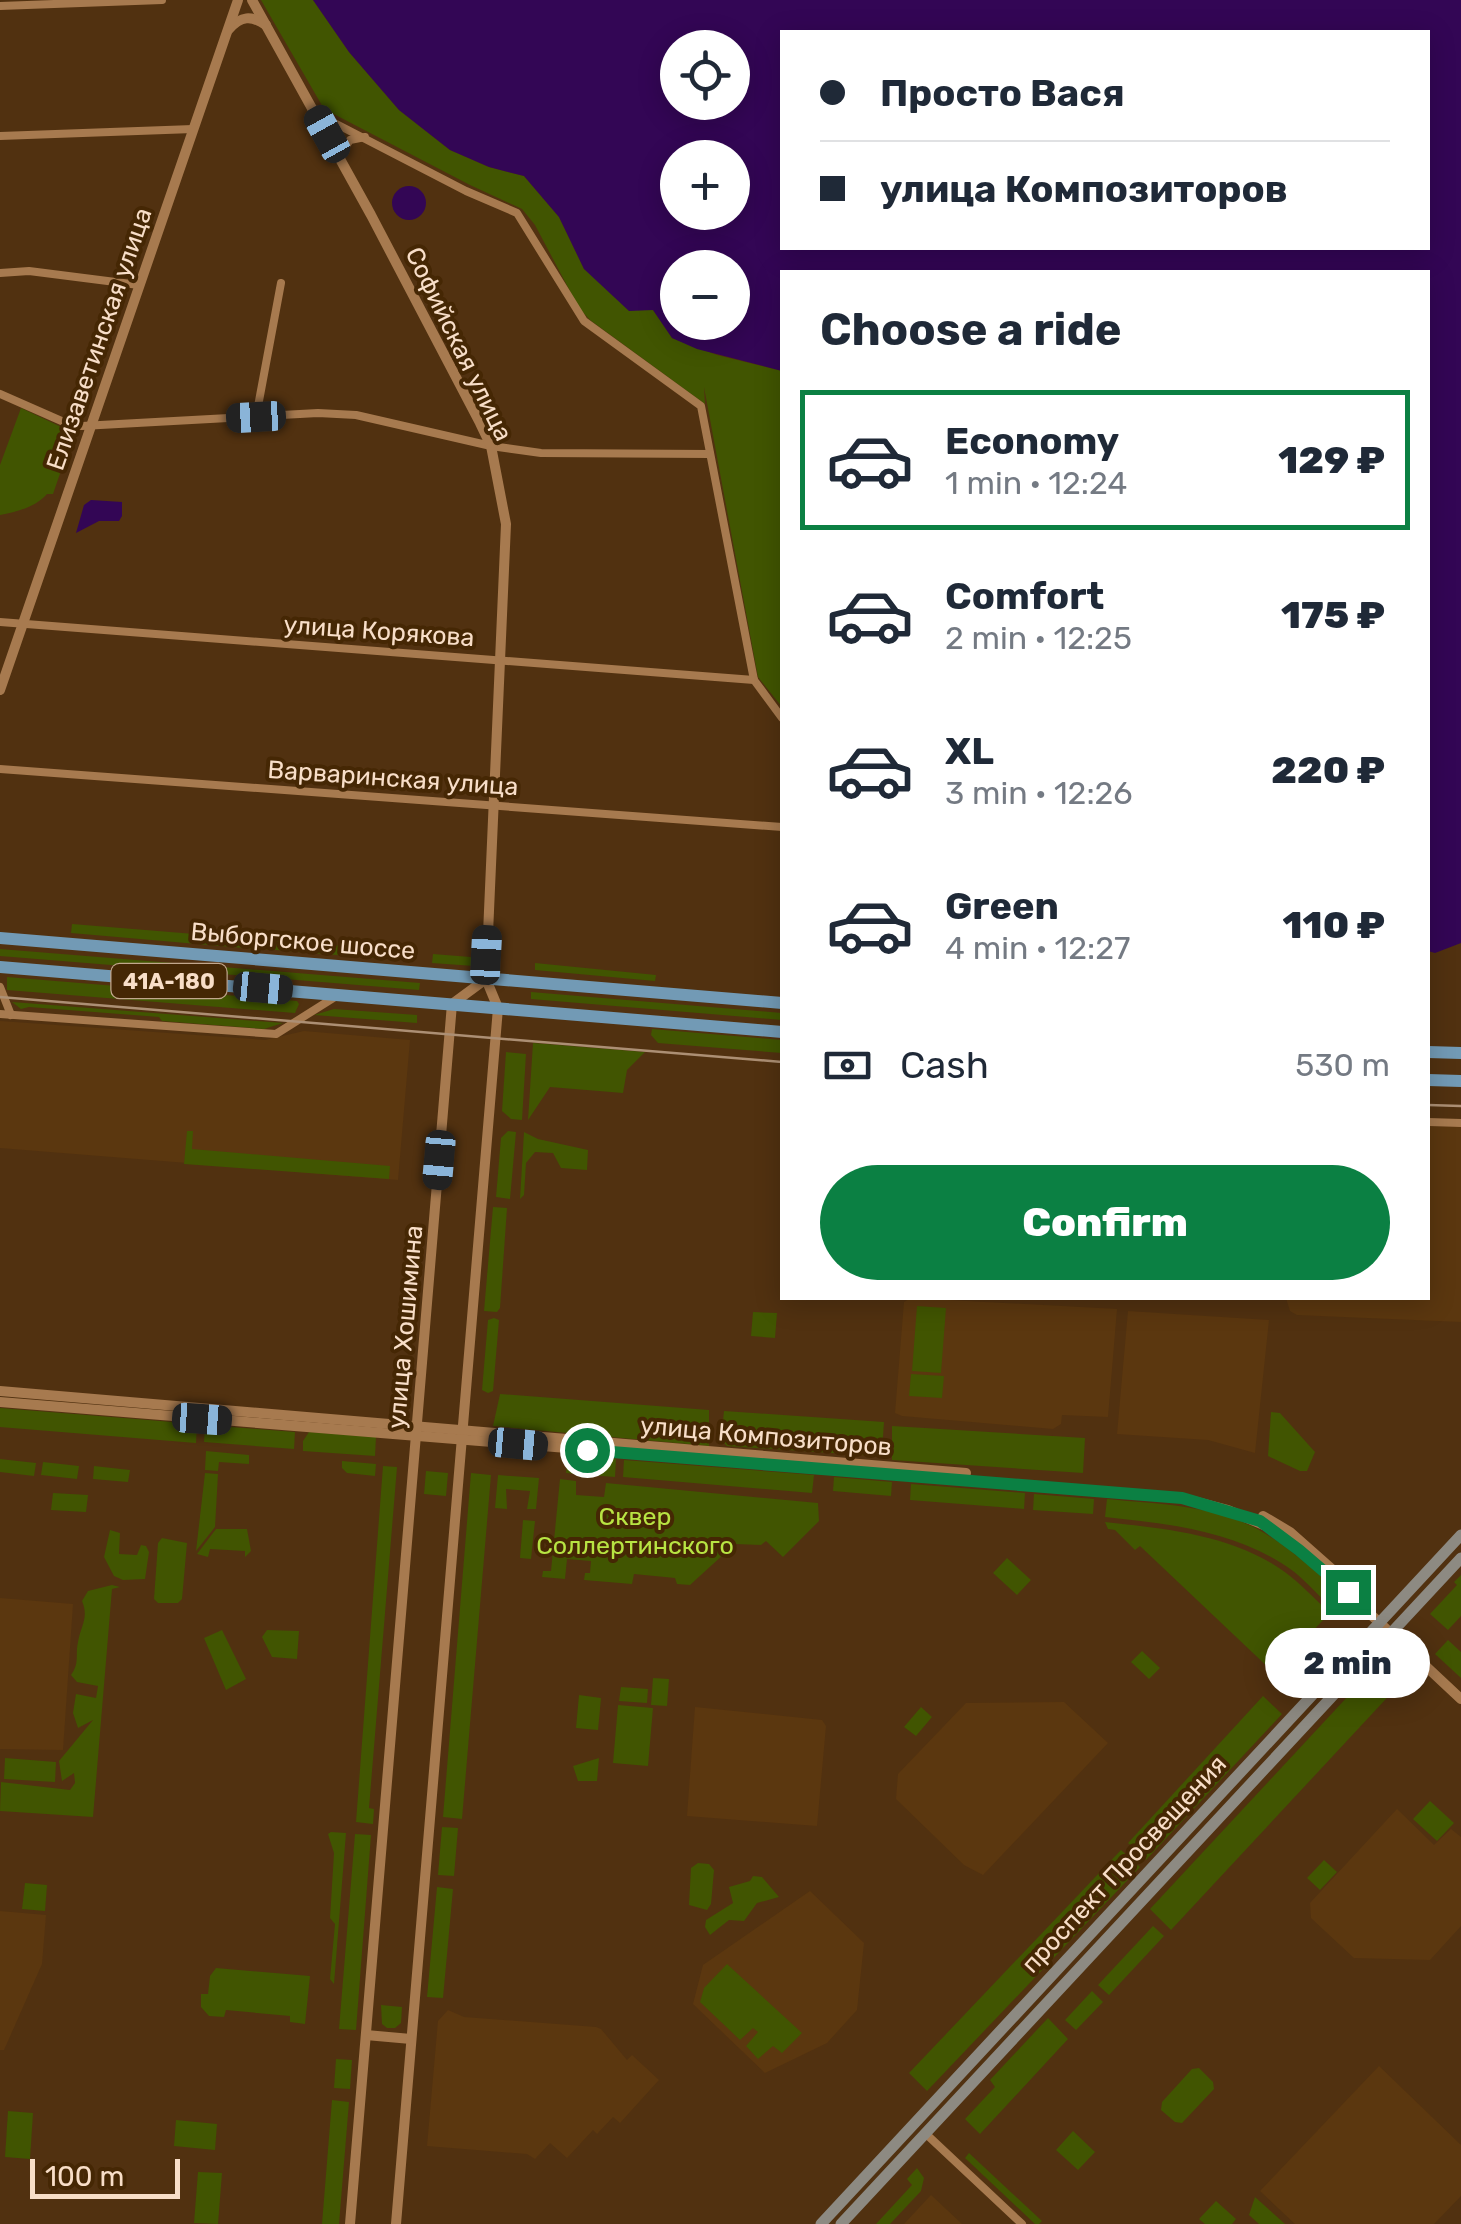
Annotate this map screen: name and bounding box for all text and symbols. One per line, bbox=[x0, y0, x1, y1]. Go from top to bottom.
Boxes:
map controls bbox=[660, 30, 750, 340]
button: locate bbox=[660, 30, 750, 120]
text: Просто Вася bbox=[880, 70, 1125, 116]
car bbox=[299, 100, 355, 168]
button: + bbox=[660, 140, 750, 230]
text: улица Композиторов bbox=[880, 166, 1288, 212]
street label: Елизаветинская улица bbox=[40, 204, 158, 474]
street label: Софийская улица bbox=[399, 242, 519, 446]
button: − bbox=[660, 250, 750, 340]
text: Choose a ride bbox=[820, 303, 1122, 356]
car bbox=[225, 400, 287, 434]
icon: car bbox=[825, 415, 915, 505]
text: Economy bbox=[945, 418, 1119, 464]
text: 129 ₽ bbox=[1278, 437, 1385, 483]
text: 1 min · 12:24 bbox=[945, 464, 1127, 502]
icon: car bbox=[825, 570, 915, 660]
text: Comfort bbox=[945, 573, 1104, 619]
text: 175 ₽ bbox=[1281, 592, 1385, 638]
street label: улица Корякова bbox=[283, 610, 475, 652]
text: 2 min · 12:25 bbox=[945, 619, 1132, 657]
icon: car bbox=[825, 725, 915, 815]
text: XL bbox=[945, 728, 994, 774]
text: 220 ₽ bbox=[1271, 747, 1385, 793]
street label: Варваринская улица bbox=[267, 755, 519, 801]
text: 3 min · 12:26 bbox=[945, 774, 1133, 812]
icon: car bbox=[825, 880, 915, 970]
text: Green bbox=[945, 883, 1059, 929]
text: 110 ₽ bbox=[1283, 902, 1385, 948]
street label: Выборгское шоссе bbox=[189, 917, 417, 965]
car bbox=[469, 924, 503, 986]
text: 4 min · 12:27 bbox=[945, 929, 1130, 967]
road number: 41А-180 bbox=[111, 964, 226, 998]
car bbox=[232, 970, 294, 1006]
icon: cash bbox=[820, 1038, 875, 1093]
text: Cash bbox=[900, 1042, 989, 1088]
text: 530 m bbox=[1295, 1046, 1390, 1084]
car bbox=[421, 1129, 457, 1191]
button: Confirm bbox=[820, 1165, 1390, 1280]
street label: улица Хошимина bbox=[382, 1224, 428, 1430]
car bbox=[171, 1402, 233, 1436]
street label: улица Композиторов bbox=[639, 1411, 893, 1461]
car bbox=[487, 1426, 549, 1462]
route start bbox=[565, 1428, 610, 1473]
park label: Сквер Соллертинского bbox=[536, 1502, 734, 1560]
route end bbox=[1326, 1570, 1371, 1615]
callout: 2 min bbox=[1266, 1627, 1430, 1697]
text: 2 min bbox=[1303, 1644, 1392, 1682]
street label: проспект Просвещения bbox=[1016, 1749, 1232, 1979]
scale bar bbox=[30, 2154, 180, 2198]
text: 100 m bbox=[45, 2160, 124, 2193]

